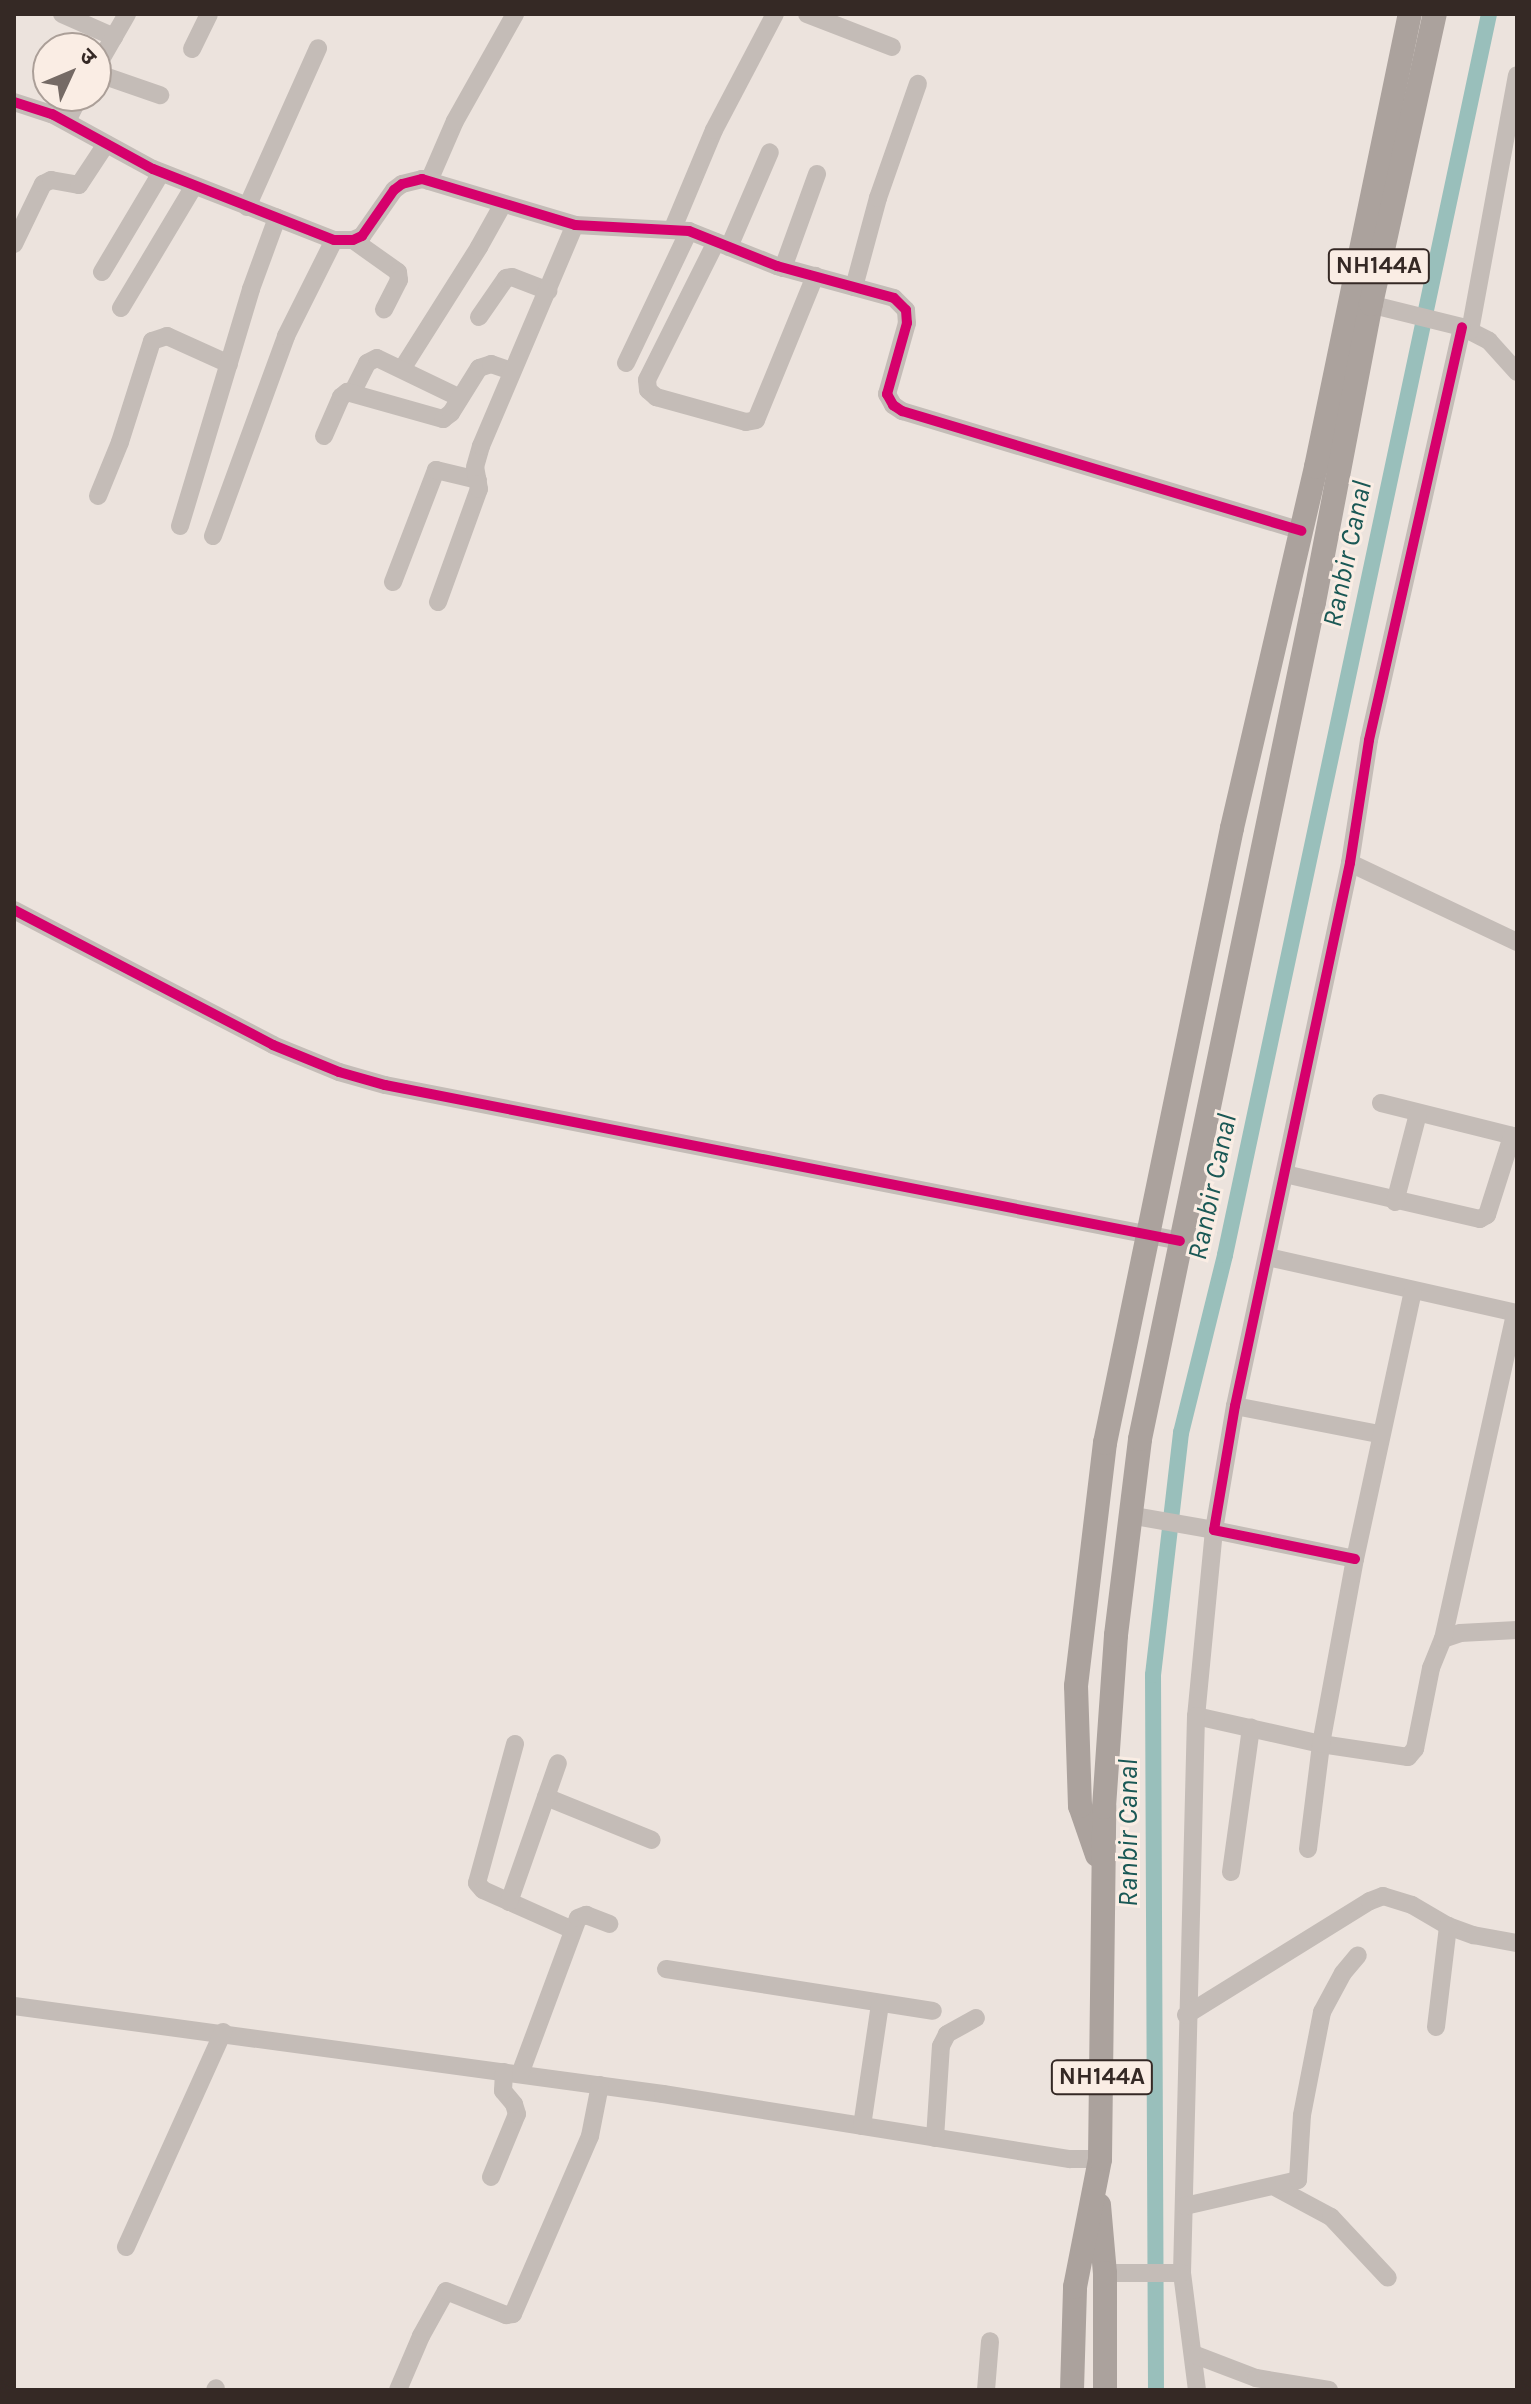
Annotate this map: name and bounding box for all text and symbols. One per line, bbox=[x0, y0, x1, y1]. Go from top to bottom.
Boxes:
north arrow bbox=[32, 32, 112, 112]
text: उ bbox=[74, 43, 102, 70]
road number: NH144A bbox=[1327, 246, 1431, 286]
water label: Ranbir Canal bbox=[1315, 478, 1379, 630]
water label: Ranbir Canal bbox=[1180, 1111, 1244, 1263]
water label: Ranbir Canal bbox=[1111, 1759, 1145, 1907]
road number: NH144A bbox=[1050, 2057, 1154, 2097]

